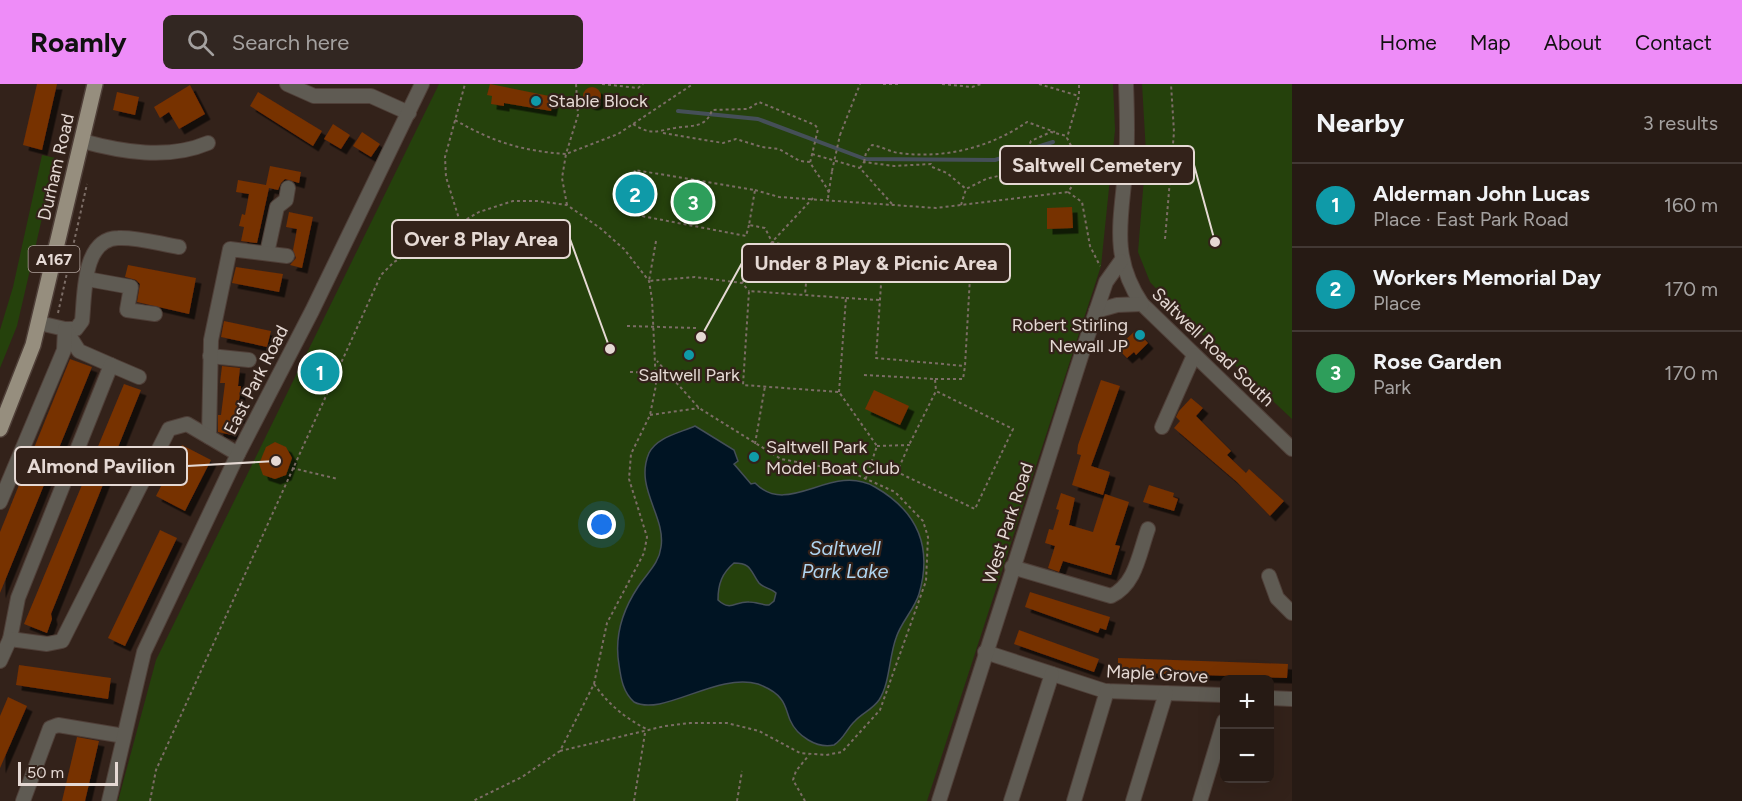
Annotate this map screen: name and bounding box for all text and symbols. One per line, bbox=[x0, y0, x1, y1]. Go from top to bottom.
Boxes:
search box bbox=[163, 15, 583, 69]
text: Roamly bbox=[30, 25, 127, 59]
icon: search bbox=[184, 26, 217, 59]
text: Search here bbox=[232, 29, 349, 56]
text: Home bbox=[1380, 30, 1437, 55]
text: Map bbox=[1470, 30, 1511, 55]
text: About bbox=[1544, 30, 1602, 55]
text: Contact bbox=[1635, 30, 1712, 55]
place label: Stable Block bbox=[548, 90, 648, 112]
marker: Stable Block bbox=[529, 94, 543, 108]
text: Nearby bbox=[1316, 107, 1404, 139]
street label: Durham Road bbox=[33, 111, 79, 223]
text: 3 results bbox=[1643, 111, 1718, 135]
callout: Saltwell Cemetery bbox=[1000, 146, 1194, 184]
text: Saltwell Cemetery bbox=[1012, 153, 1182, 177]
pin: 2 bbox=[616, 172, 654, 216]
pin: 3 bbox=[674, 180, 712, 224]
text: Alderman John Lucas bbox=[1373, 180, 1590, 207]
text: 1 bbox=[1331, 193, 1340, 217]
text: 160 m bbox=[1664, 193, 1718, 217]
text: Place · East Park Road bbox=[1373, 207, 1569, 231]
callout: Over 8 Play Area bbox=[392, 220, 570, 258]
text: Over 8 Play Area bbox=[404, 227, 558, 251]
callout: Under 8 Play & Picnic Area bbox=[742, 244, 1010, 282]
road number: A167 bbox=[28, 246, 80, 272]
text: Under 8 Play & Picnic Area bbox=[754, 251, 998, 275]
text: Workers Memorial Day bbox=[1373, 264, 1601, 291]
text: 2 bbox=[1330, 277, 1341, 301]
text: 170 m bbox=[1664, 277, 1718, 301]
street label: Saltwell Road South bbox=[1147, 283, 1279, 411]
text: Place bbox=[1373, 291, 1421, 315]
place label: Robert Stirling Newall JP bbox=[1012, 314, 1128, 357]
street label: East Park Road bbox=[219, 322, 293, 438]
marker: Robert Stirling Newall JP bbox=[1133, 328, 1147, 342]
marker: Saltwell Park bbox=[682, 348, 696, 362]
text: Rose Garden bbox=[1373, 348, 1502, 375]
pin: 1 bbox=[300, 350, 340, 394]
text: 3 bbox=[1330, 361, 1341, 385]
text: 170 m bbox=[1664, 361, 1718, 385]
place label: Saltwell Park bbox=[638, 364, 740, 386]
text: Park bbox=[1373, 375, 1411, 399]
place label: Saltwell Park Model Boat Club bbox=[766, 436, 900, 479]
callout: Almond Pavilion bbox=[15, 447, 187, 485]
marker: Saltwell Park Model Boat Club bbox=[747, 450, 761, 464]
text: Almond Pavilion bbox=[27, 454, 175, 478]
street label: West Park Road bbox=[978, 460, 1038, 586]
your location bbox=[587, 510, 616, 539]
water label: Saltwell Park Lake bbox=[801, 536, 889, 583]
street label: Maple Grove bbox=[1105, 660, 1209, 688]
map controls bbox=[1220, 675, 1274, 783]
button: + bbox=[1220, 675, 1274, 729]
button: − bbox=[1220, 729, 1274, 783]
scale bar bbox=[18, 759, 118, 786]
text: 50 m bbox=[27, 763, 64, 782]

